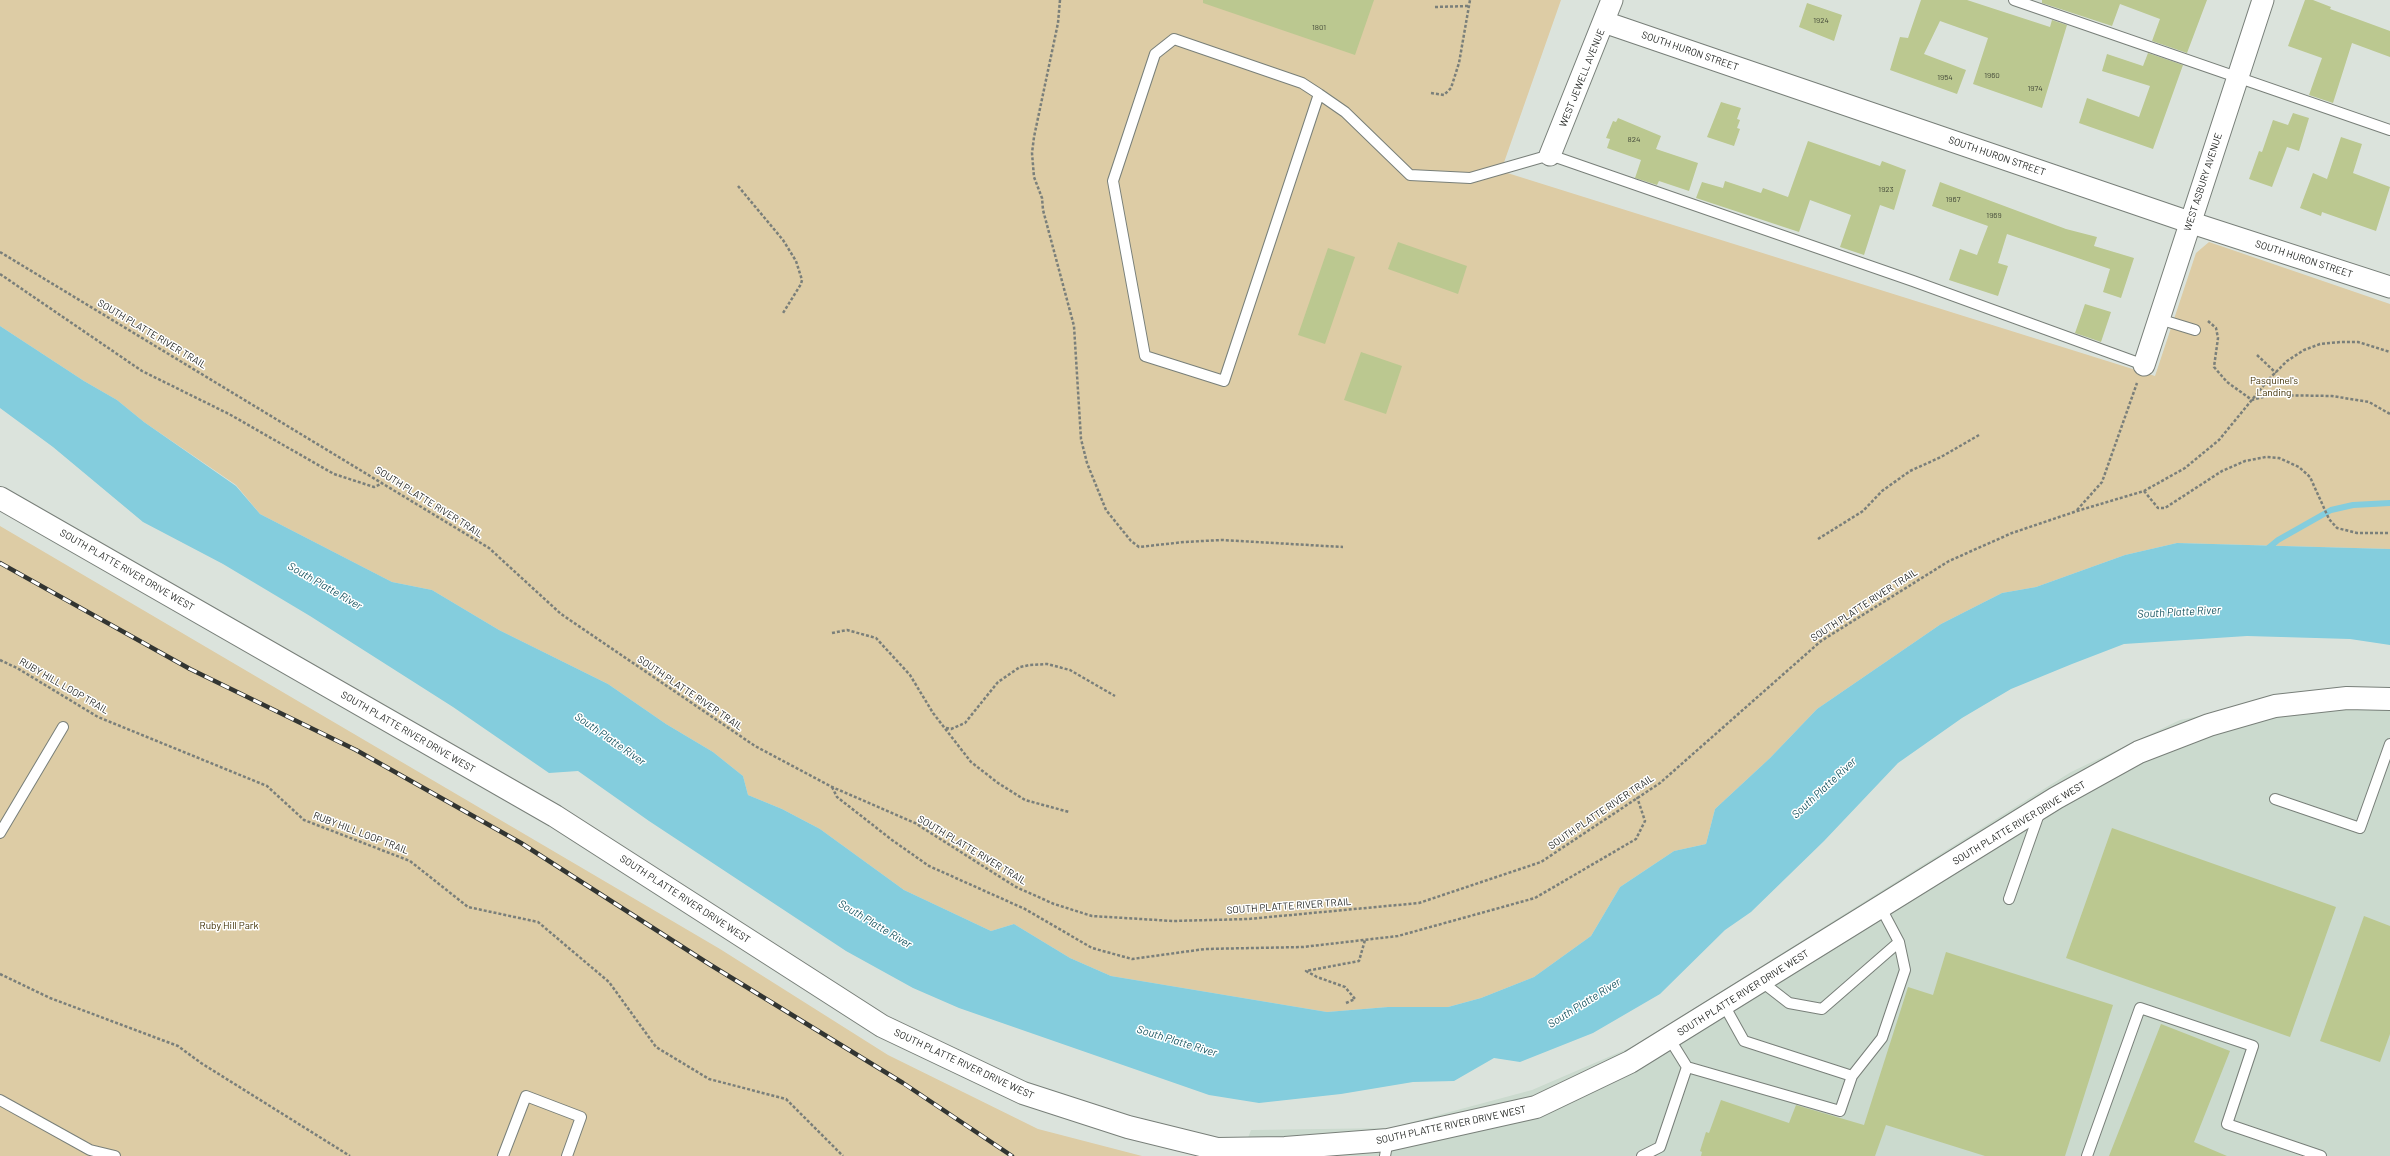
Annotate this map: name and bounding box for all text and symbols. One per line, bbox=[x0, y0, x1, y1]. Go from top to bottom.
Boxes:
house number: 1924 bbox=[1813, 15, 1829, 25]
house number: 1801 bbox=[1312, 22, 1326, 32]
street label: WEST JEWELL AVENUE bbox=[1557, 27, 1607, 129]
street label: SOUTH HURON STREET bbox=[1640, 29, 1740, 73]
house number: 1960 bbox=[1984, 70, 2000, 80]
house number: 1954 bbox=[1937, 72, 1953, 82]
house number: 1974 bbox=[2027, 83, 2043, 93]
street label: WEST ASBURY AVENUE bbox=[2181, 131, 2225, 233]
house number: 824 bbox=[1628, 134, 1640, 144]
street label: SOUTH HURON STREET bbox=[1947, 134, 2047, 178]
house number: 1923 bbox=[1878, 184, 1894, 194]
house number: 1967 bbox=[1946, 194, 1960, 204]
house number: 1969 bbox=[1986, 210, 2002, 220]
street label: SOUTH HURON STREET bbox=[2254, 238, 2354, 280]
street label: SOUTH PLATTE RIVER TRAIL bbox=[95, 297, 209, 371]
park label: Pasquinel's Landing bbox=[2250, 375, 2298, 398]
street label: SOUTH PLATTE RIVER TRAIL bbox=[373, 464, 485, 540]
street label: SOUTH PLATTE RIVER DRIVE WEST bbox=[58, 527, 196, 613]
water label: South Platte River bbox=[286, 559, 364, 613]
street label: SOUTH PLATTE RIVER TRAIL bbox=[1808, 566, 1920, 644]
water label: South Platte River bbox=[2137, 603, 2221, 621]
street label: SOUTH PLATTE RIVER TRAIL bbox=[635, 653, 745, 733]
street label: RUBY HILL LOOP TRAIL bbox=[17, 655, 111, 717]
street label: SOUTH PLATTE RIVER DRIVE WEST bbox=[339, 689, 477, 775]
water label: South Platte River bbox=[572, 710, 648, 768]
water label: South Platte River bbox=[1789, 755, 1859, 821]
street label: SOUTH PLATTE RIVER TRAIL bbox=[1546, 772, 1656, 852]
street label: SOUTH PLATTE RIVER DRIVE WEST bbox=[1950, 778, 2088, 868]
street label: RUBY HILL LOOP TRAIL bbox=[312, 809, 410, 857]
street label: SOUTH PLATTE RIVER TRAIL bbox=[915, 813, 1029, 887]
street label: SOUTH PLATTE RIVER DRIVE WEST bbox=[618, 852, 752, 946]
street label: SOUTH PLATTE RIVER TRAIL bbox=[1226, 896, 1352, 916]
water label: South Platte River bbox=[836, 897, 914, 951]
park label: Ruby Hill Park bbox=[200, 920, 258, 932]
street label: SOUTH PLATTE RIVER DRIVE WEST bbox=[1675, 947, 1811, 1039]
water label: South Platte River bbox=[1545, 975, 1623, 1031]
water label: South Platte River bbox=[1135, 1023, 1219, 1059]
street label: SOUTH PLATTE RIVER DRIVE WEST bbox=[892, 1026, 1036, 1102]
street label: SOUTH PLATTE RIVER DRIVE WEST bbox=[1375, 1103, 1527, 1147]

